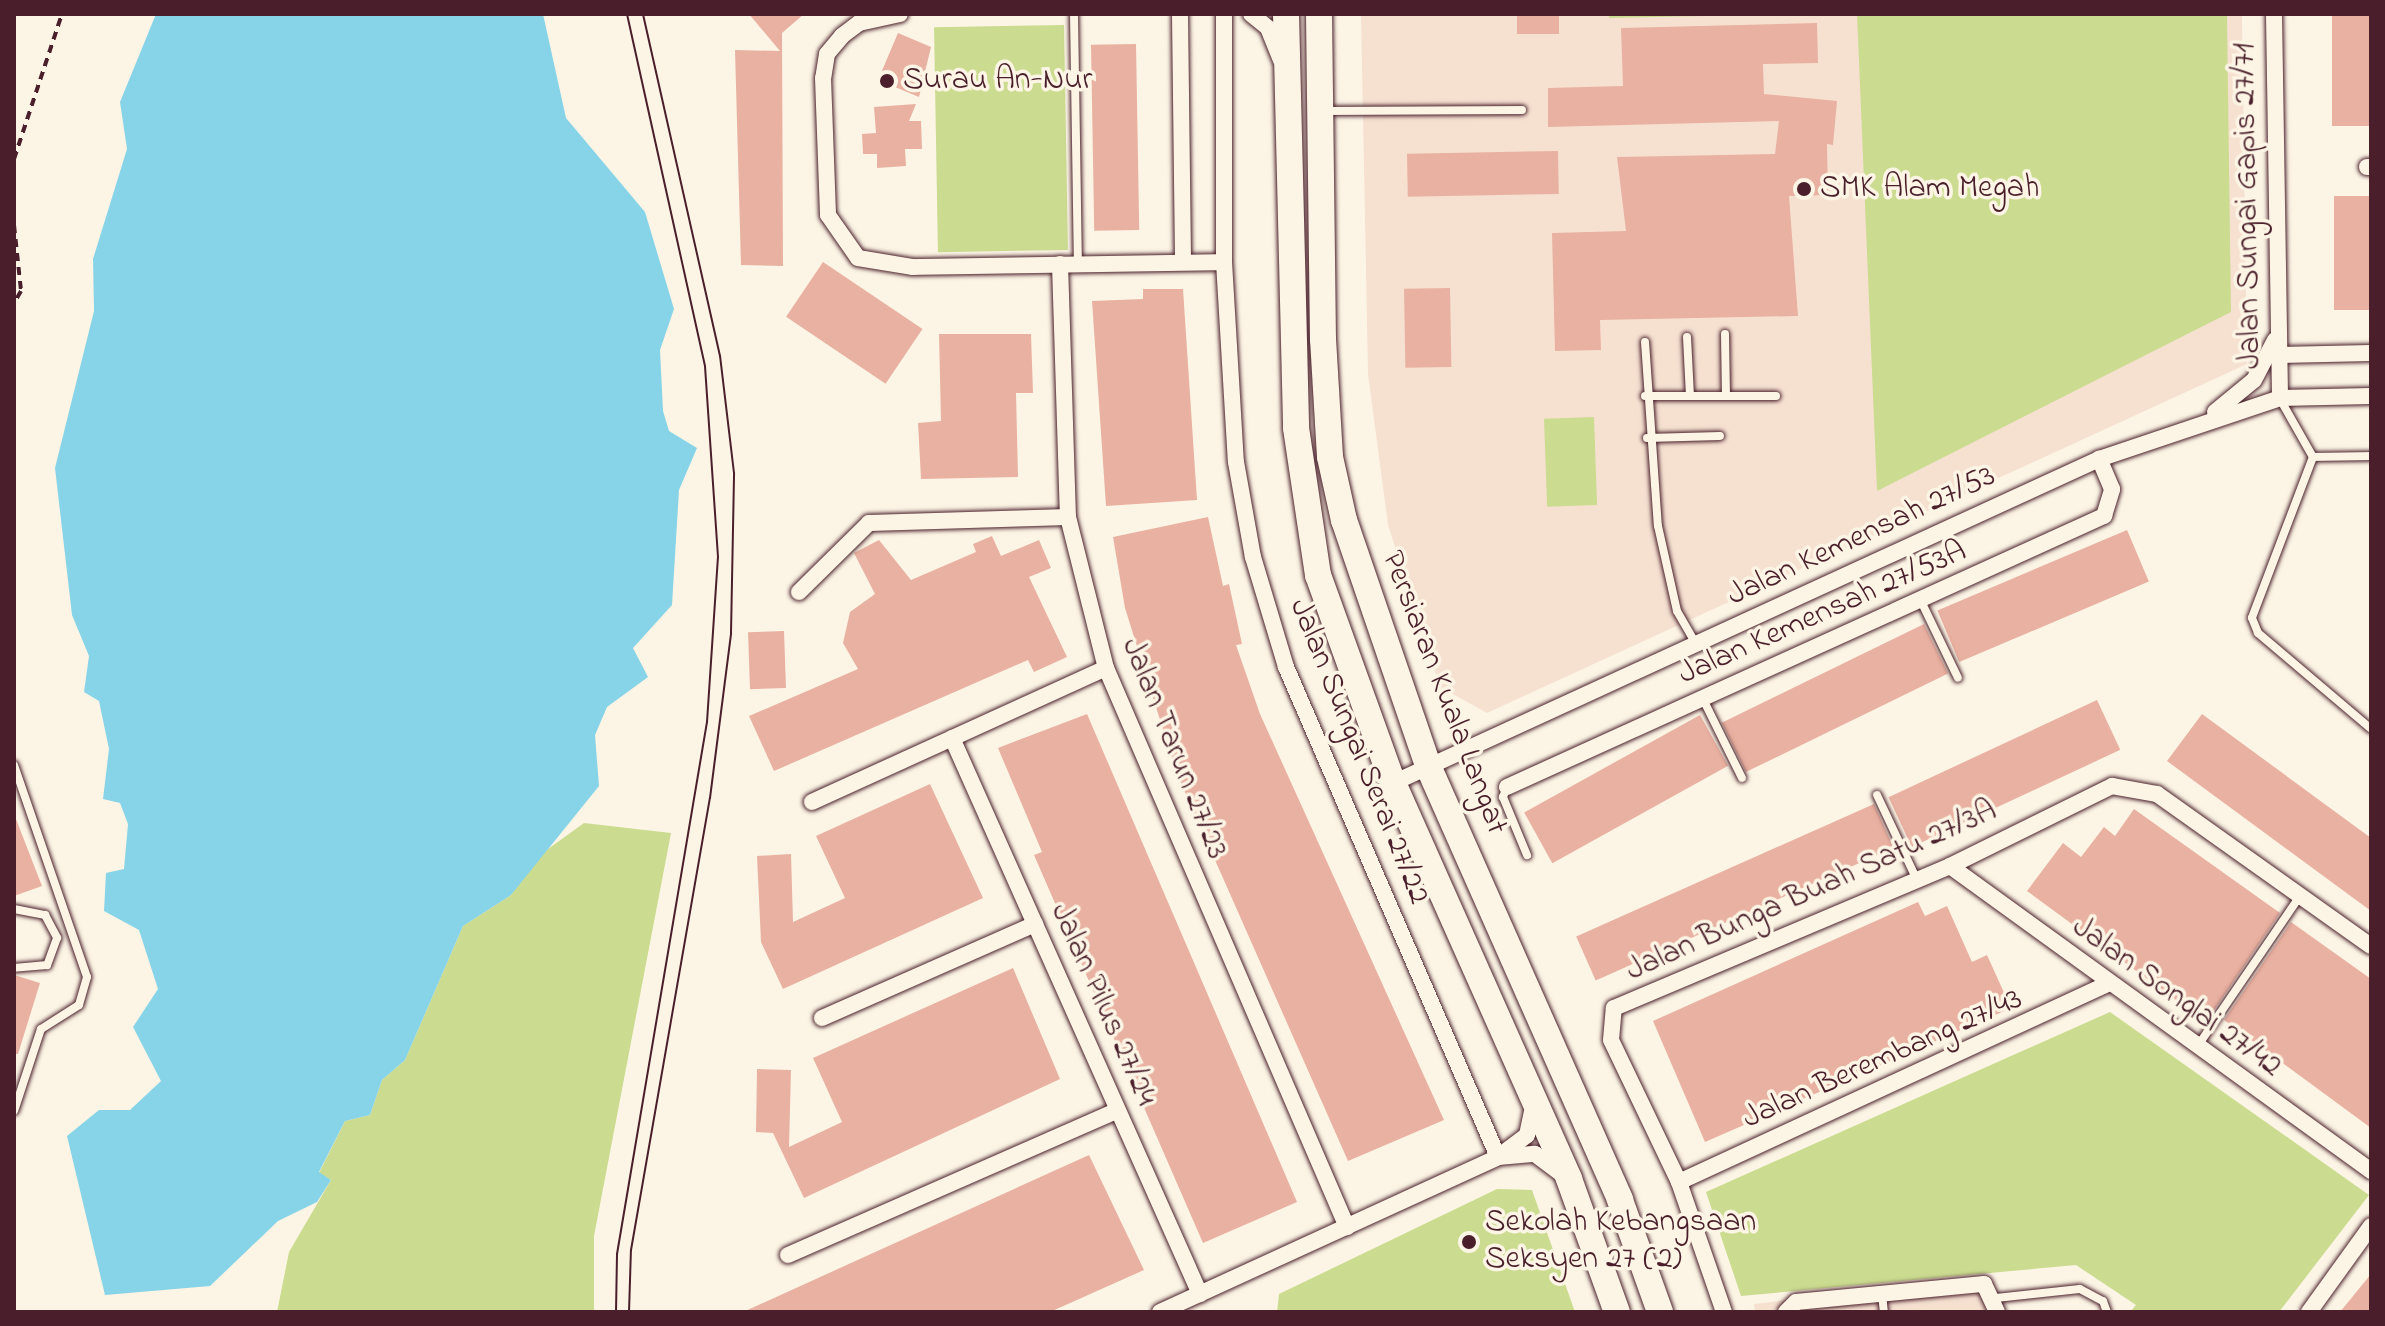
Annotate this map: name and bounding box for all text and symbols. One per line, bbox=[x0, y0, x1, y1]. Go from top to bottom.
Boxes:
street label: Jalan Sungai Gapis 27/71 bbox=[2227, 42, 2271, 370]
place label: Surau An-Nur bbox=[903, 62, 1092, 100]
marker: Surau An-Nur bbox=[878, 72, 896, 90]
place label: SMK Alam Megah bbox=[1820, 170, 2039, 208]
marker: SMK Alam Megah bbox=[1795, 180, 1813, 198]
street label: Jalan Kemensah 27/53 bbox=[1722, 458, 2002, 616]
street label: Jalan Kemensah 27/53A bbox=[1673, 533, 1973, 695]
street label: Persiaran Kuala Langat bbox=[1371, 546, 1515, 840]
street label: Jalan Sungai Serai 27/22 bbox=[1279, 594, 1437, 910]
street label: Jalan Tarun 27/23 bbox=[1111, 633, 1235, 865]
street label: Jalan Bunga Buah Satu 27/3A bbox=[1621, 793, 2003, 991]
street label: Jalan Pilus 27/24 bbox=[1040, 898, 1164, 1112]
street label: Jalan Songlai 27/42 bbox=[2064, 909, 2288, 1087]
street label: Jalan Berembang 27/43 bbox=[1737, 981, 2029, 1139]
place label: Sekolah Kebangsaan Seksyen 27 (2) bbox=[1485, 1205, 1756, 1280]
marker: Sekolah Kebangsaan Seksyen 27 (2) bbox=[1460, 1233, 1478, 1251]

